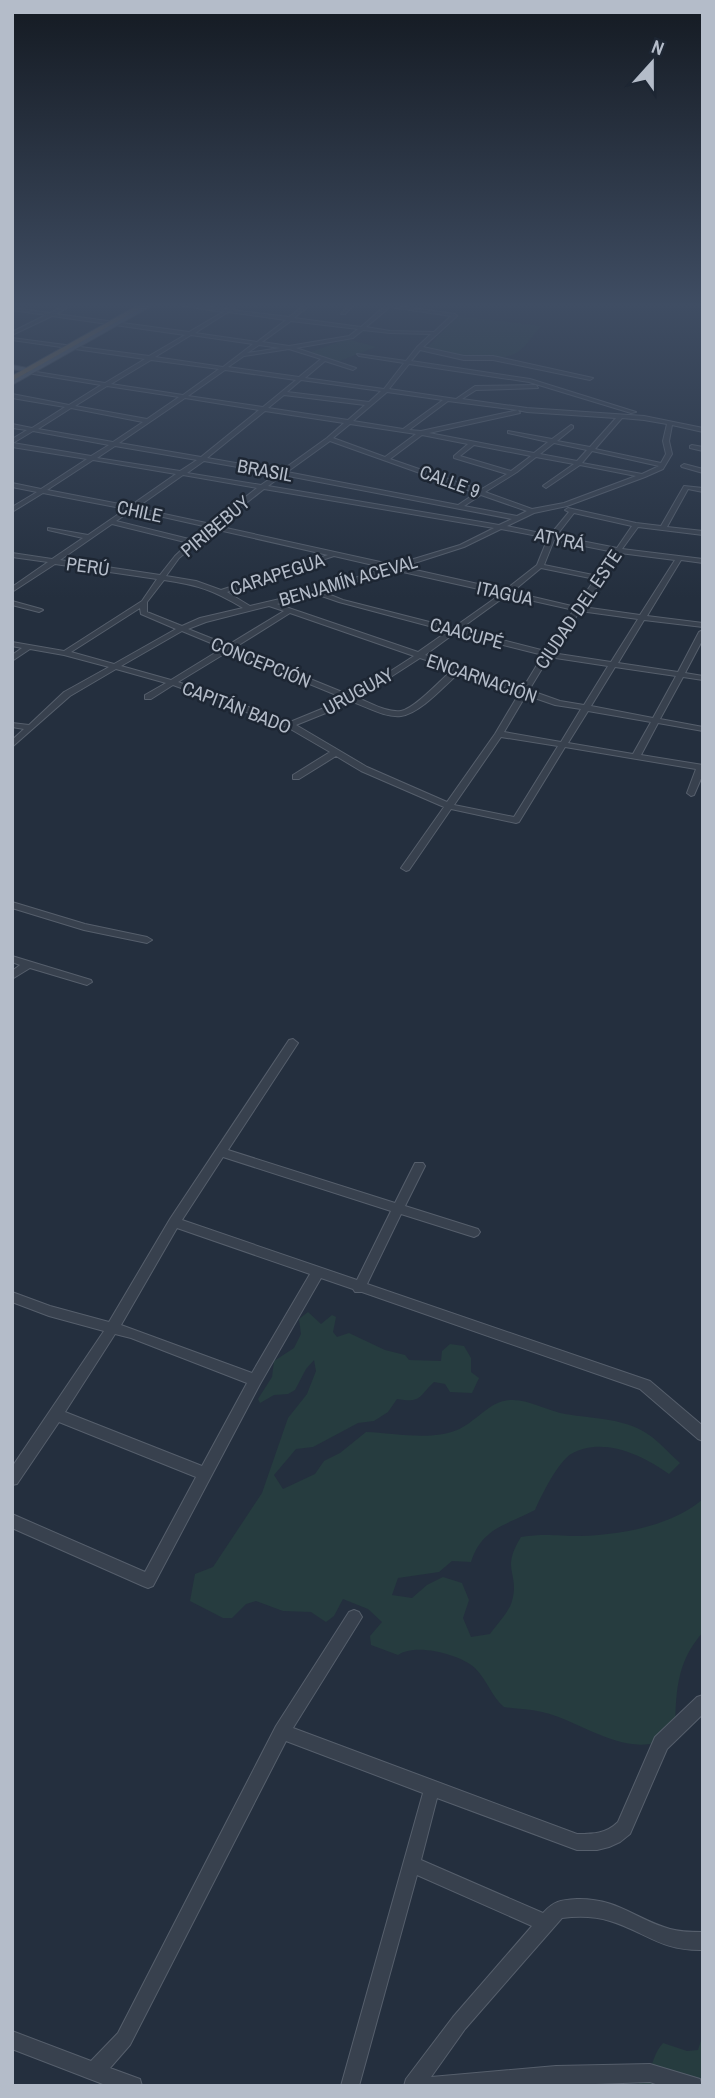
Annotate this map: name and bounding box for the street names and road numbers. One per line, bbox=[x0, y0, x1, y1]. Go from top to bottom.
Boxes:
street label: BRASIL bbox=[235, 452, 295, 488]
street label: CALLE 9 bbox=[416, 458, 484, 504]
street label: PIRIBEBUY bbox=[175, 489, 256, 563]
street label: CHILE bbox=[115, 494, 165, 528]
street label: ATYRÁ bbox=[531, 521, 588, 557]
street label: CIUDAD DEL ESTE bbox=[528, 544, 628, 674]
street label: CARAPEGUA bbox=[226, 546, 328, 601]
street label: BENJAMÍN ACEVAL bbox=[276, 548, 420, 612]
street label: PERÚ bbox=[65, 550, 111, 582]
street label: ITAGUA bbox=[474, 574, 536, 612]
street label: CAACUPÉ bbox=[427, 611, 507, 655]
street label: CONCEPCIÓN bbox=[207, 630, 315, 694]
street label: ENCARNACIÓN bbox=[423, 647, 541, 709]
street label: URUGUAY bbox=[318, 661, 398, 721]
street label: CAPITÁN BADO bbox=[179, 674, 295, 740]

